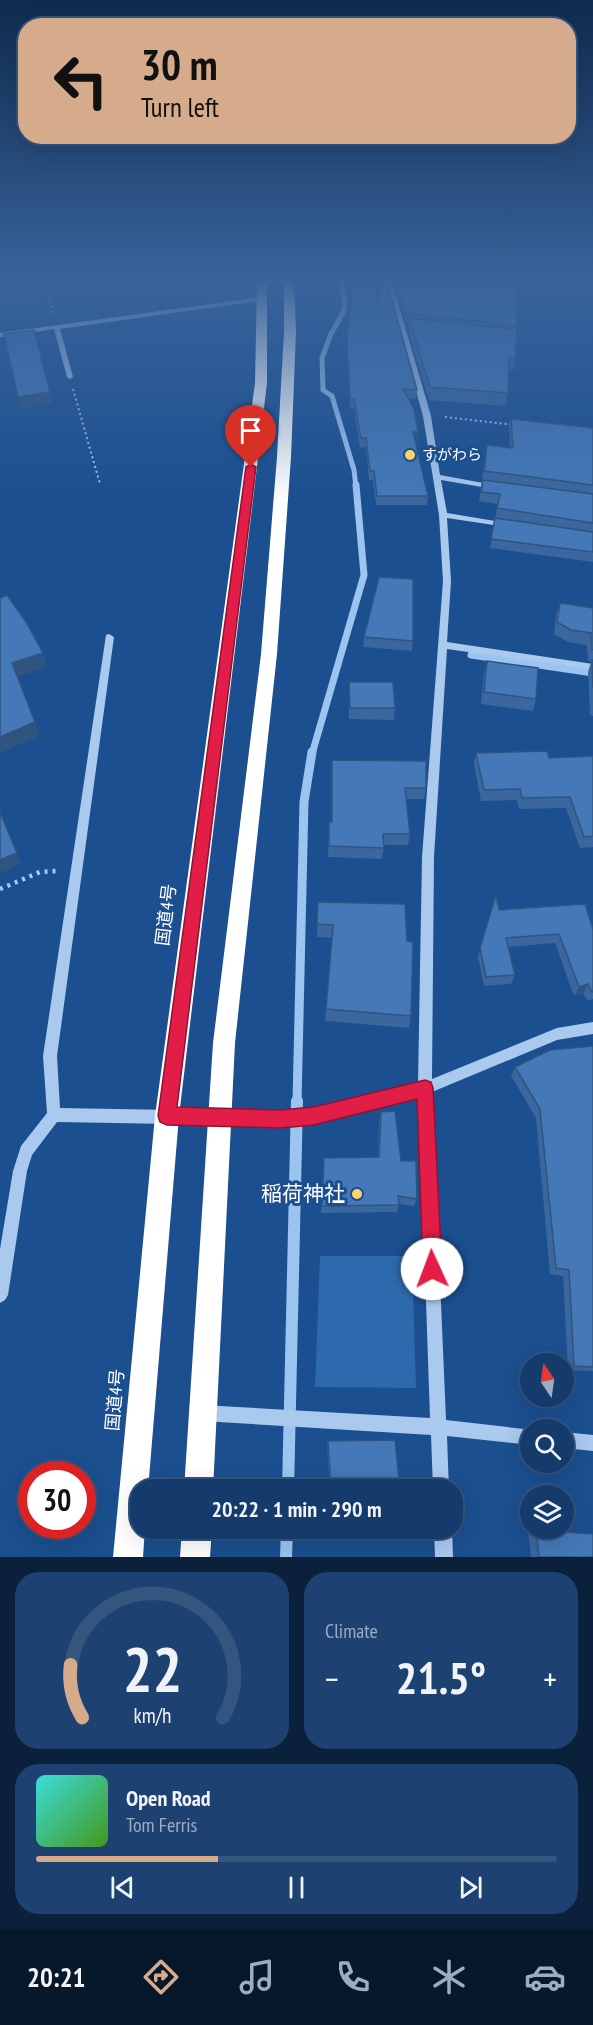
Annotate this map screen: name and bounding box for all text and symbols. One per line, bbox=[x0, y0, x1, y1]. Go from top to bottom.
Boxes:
text: 30 m bbox=[141, 37, 218, 92]
icon: left bbox=[42, 42, 120, 120]
text: Turn left bbox=[141, 90, 219, 124]
pin bbox=[225, 405, 276, 467]
icon: arrive bbox=[234, 414, 267, 447]
place label: すがわら bbox=[422, 445, 482, 464]
marker: すがわら bbox=[403, 448, 417, 462]
street label: 国道4号 bbox=[150, 883, 181, 947]
place label: 稲荷神社 bbox=[261, 1180, 345, 1207]
marker: 稲荷神社 bbox=[350, 1187, 364, 1201]
position arrow bbox=[400, 1237, 464, 1301]
north arrow bbox=[520, 1353, 574, 1407]
map controls bbox=[520, 1353, 574, 1539]
street label: 国道4号 bbox=[100, 1368, 129, 1432]
button: search bbox=[520, 1419, 574, 1473]
speed limit sign: 30 bbox=[18, 1461, 96, 1539]
button: layers bbox=[520, 1485, 574, 1539]
text: 20:22 · 1 min · 290 m bbox=[211, 1495, 382, 1523]
text: Climate bbox=[325, 1618, 378, 1644]
text: 22 bbox=[122, 1628, 182, 1709]
text: 21.5° bbox=[396, 1648, 486, 1706]
text: − bbox=[325, 1657, 339, 1700]
text: + bbox=[543, 1657, 557, 1700]
text: km/h bbox=[133, 1701, 171, 1729]
text: Open Road bbox=[126, 1784, 211, 1812]
text: Tom Ferris bbox=[126, 1812, 197, 1838]
icon: previous bbox=[106, 1871, 139, 1904]
icon: pause bbox=[280, 1871, 313, 1904]
icon: next bbox=[454, 1871, 487, 1904]
icon: directions bbox=[140, 1956, 182, 1998]
icon: music bbox=[236, 1956, 278, 1998]
icon: phone bbox=[332, 1956, 374, 1998]
icon: climate bbox=[428, 1956, 470, 1998]
icon: car bbox=[524, 1956, 566, 1998]
text: 20:21 bbox=[27, 1960, 85, 1994]

